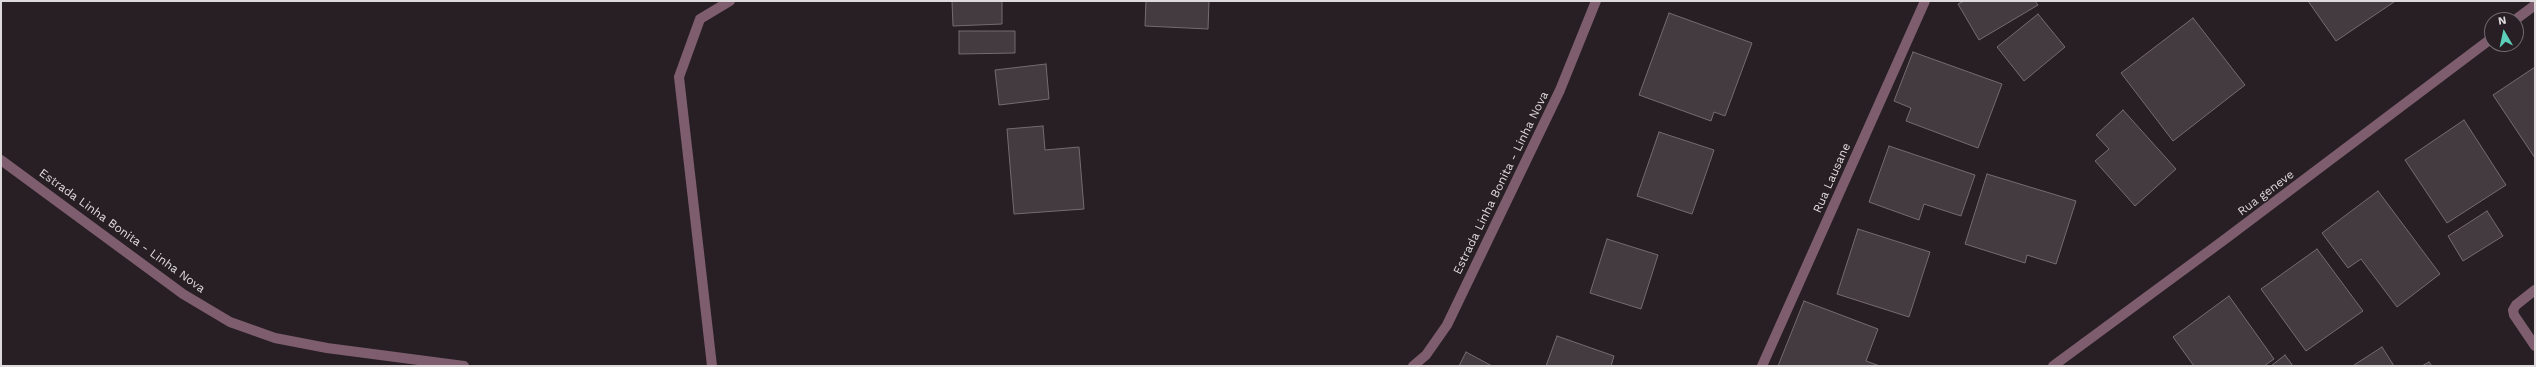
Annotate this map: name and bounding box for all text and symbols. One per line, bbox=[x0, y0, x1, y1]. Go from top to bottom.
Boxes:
north arrow bbox=[2484, 12, 2524, 52]
text: N bbox=[2497, 14, 2507, 28]
street label: Estrada Linha Bonita - Linha Nova bbox=[1450, 89, 1552, 277]
street label: Rua Lausane bbox=[1810, 141, 1854, 215]
street label: Estrada Linha Bonita - Linha Nova bbox=[36, 166, 208, 296]
street label: Rua geneve bbox=[2235, 167, 2297, 219]

